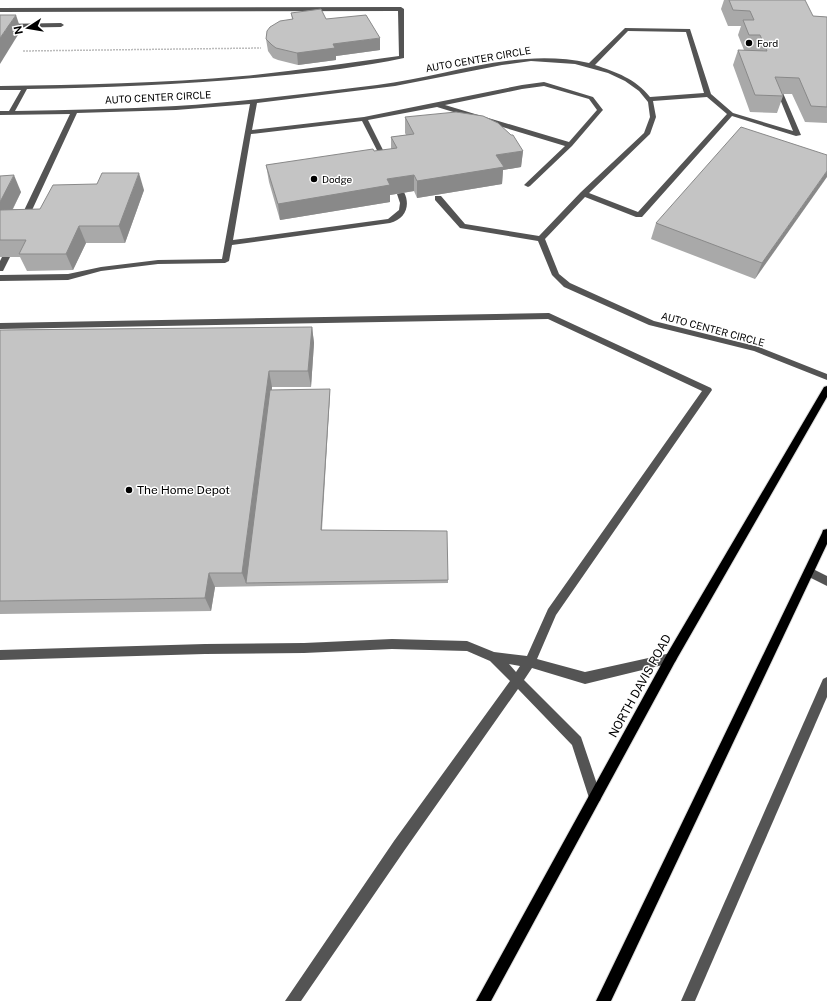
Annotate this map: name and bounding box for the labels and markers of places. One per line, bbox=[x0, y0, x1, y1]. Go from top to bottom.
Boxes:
place label: Ford bbox=[757, 37, 778, 49]
marker: Ford bbox=[744, 38, 754, 48]
place label: Dodge bbox=[322, 173, 353, 185]
marker: Dodge bbox=[309, 174, 319, 184]
place label: The Home Depot bbox=[137, 483, 230, 497]
marker: The Home Depot bbox=[124, 485, 134, 495]

